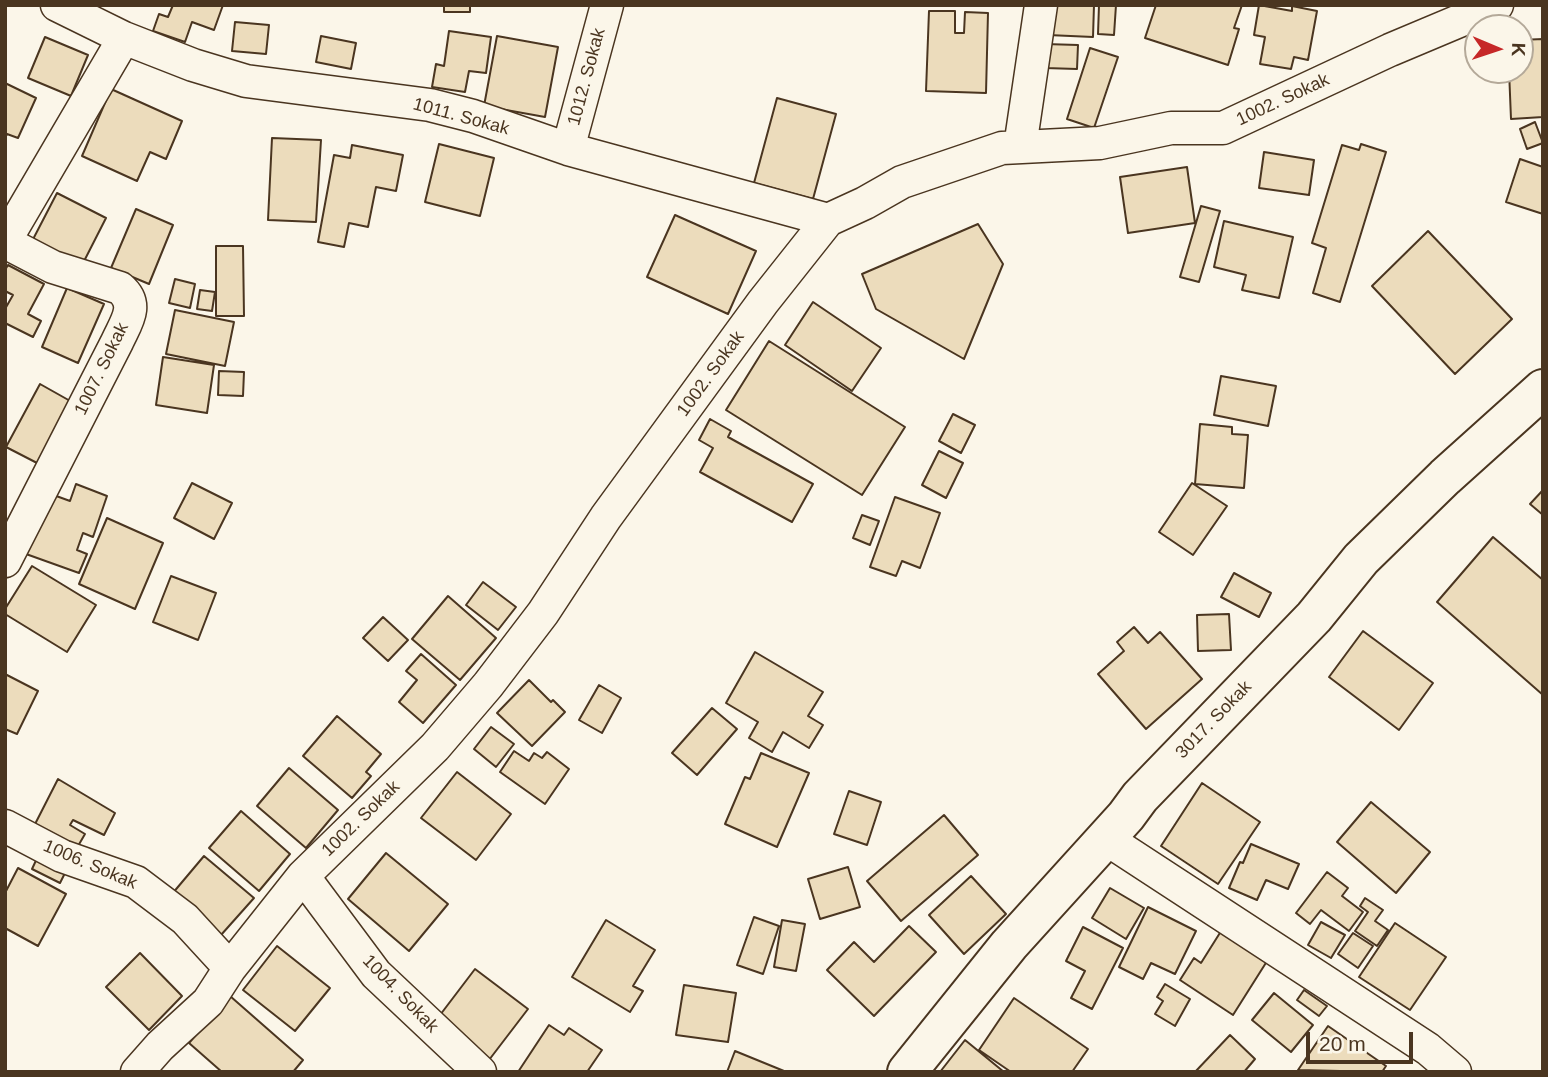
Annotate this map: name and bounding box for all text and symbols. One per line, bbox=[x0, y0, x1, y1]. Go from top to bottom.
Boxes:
north arrow bbox=[1464, 14, 1534, 84]
street label: 1012. Sokak bbox=[564, 26, 610, 128]
text: K bbox=[1508, 42, 1529, 57]
street label: 1002. Sokak bbox=[1233, 69, 1333, 131]
street label: 1011. Sokak bbox=[411, 94, 511, 140]
street label: 1007. Sokak bbox=[70, 319, 134, 419]
street label: 1002. Sokak bbox=[673, 327, 749, 421]
street label: 3017. Sokak bbox=[1171, 677, 1257, 763]
street label: 1002. Sokak bbox=[318, 776, 404, 862]
street label: 1006. Sokak bbox=[40, 836, 140, 894]
street label: 1004. Sokak bbox=[357, 951, 443, 1037]
scale bar bbox=[1310, 1018, 1417, 1062]
text: 20 m bbox=[1319, 1032, 1366, 1055]

